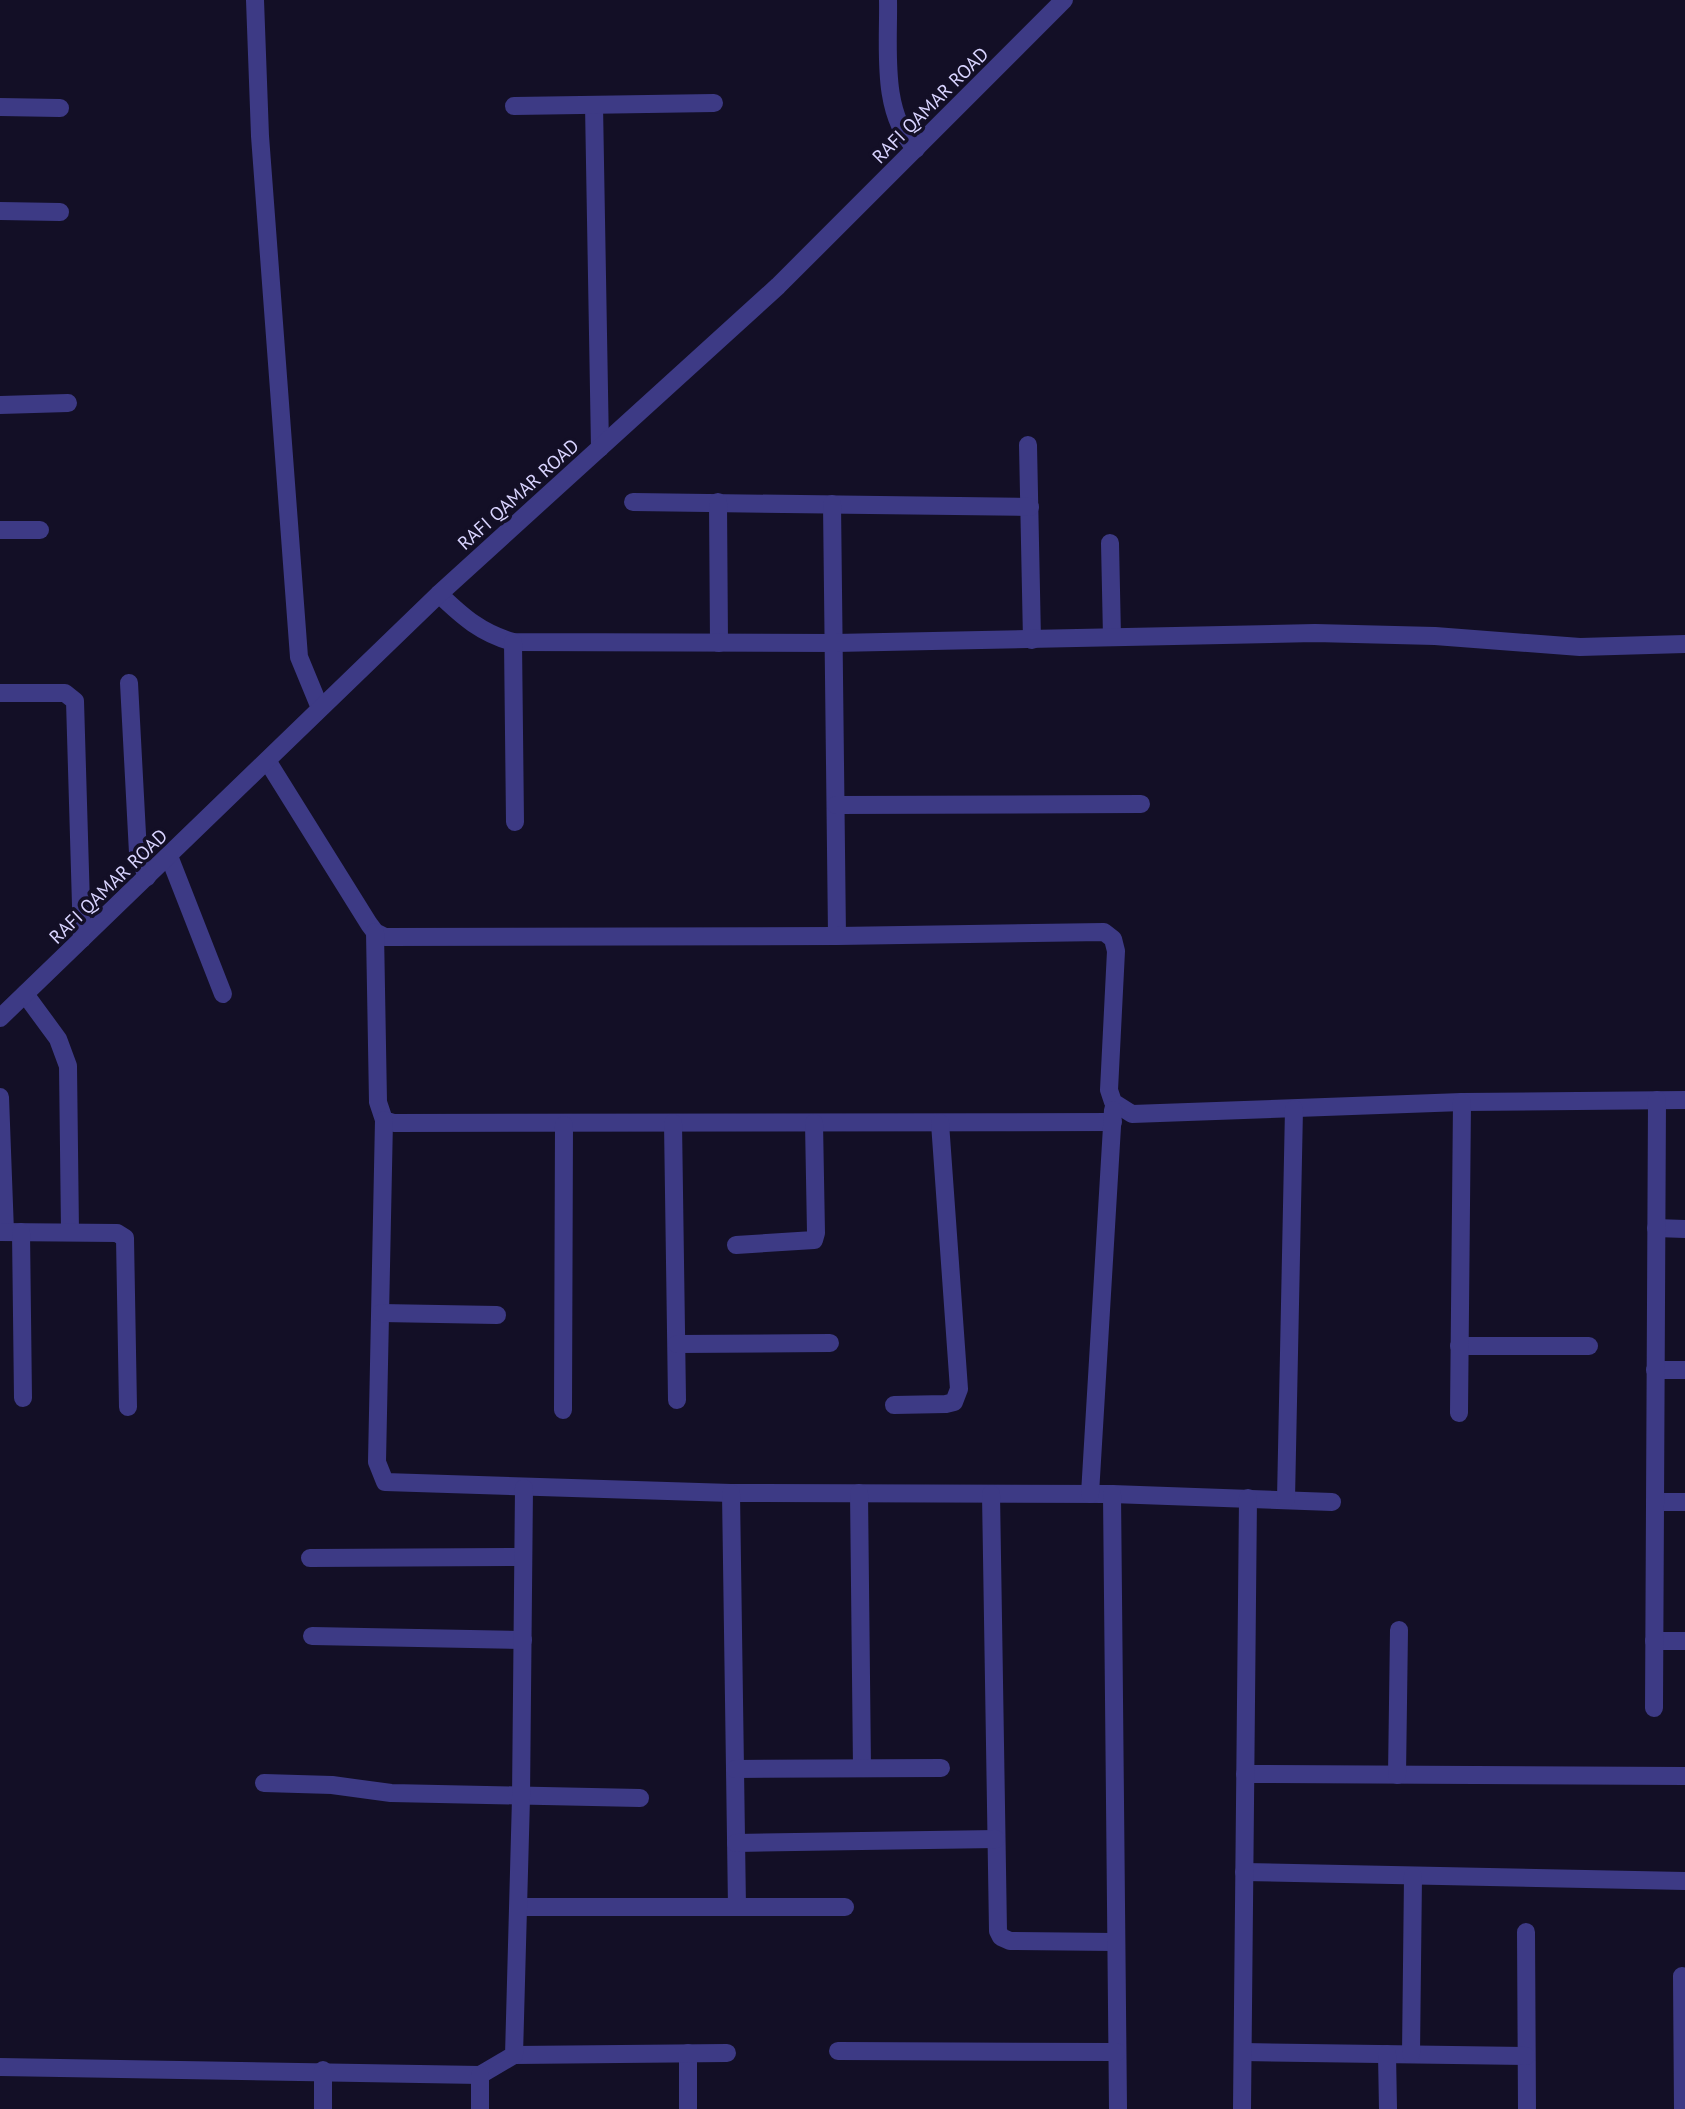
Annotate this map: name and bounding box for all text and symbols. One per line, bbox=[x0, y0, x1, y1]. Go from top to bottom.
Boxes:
street label: RAFI QAMAR ROAD bbox=[867, 42, 993, 168]
street label: RAFI QAMAR ROAD bbox=[452, 433, 584, 555]
street label: RAFI QAMAR ROAD bbox=[44, 824, 172, 948]

